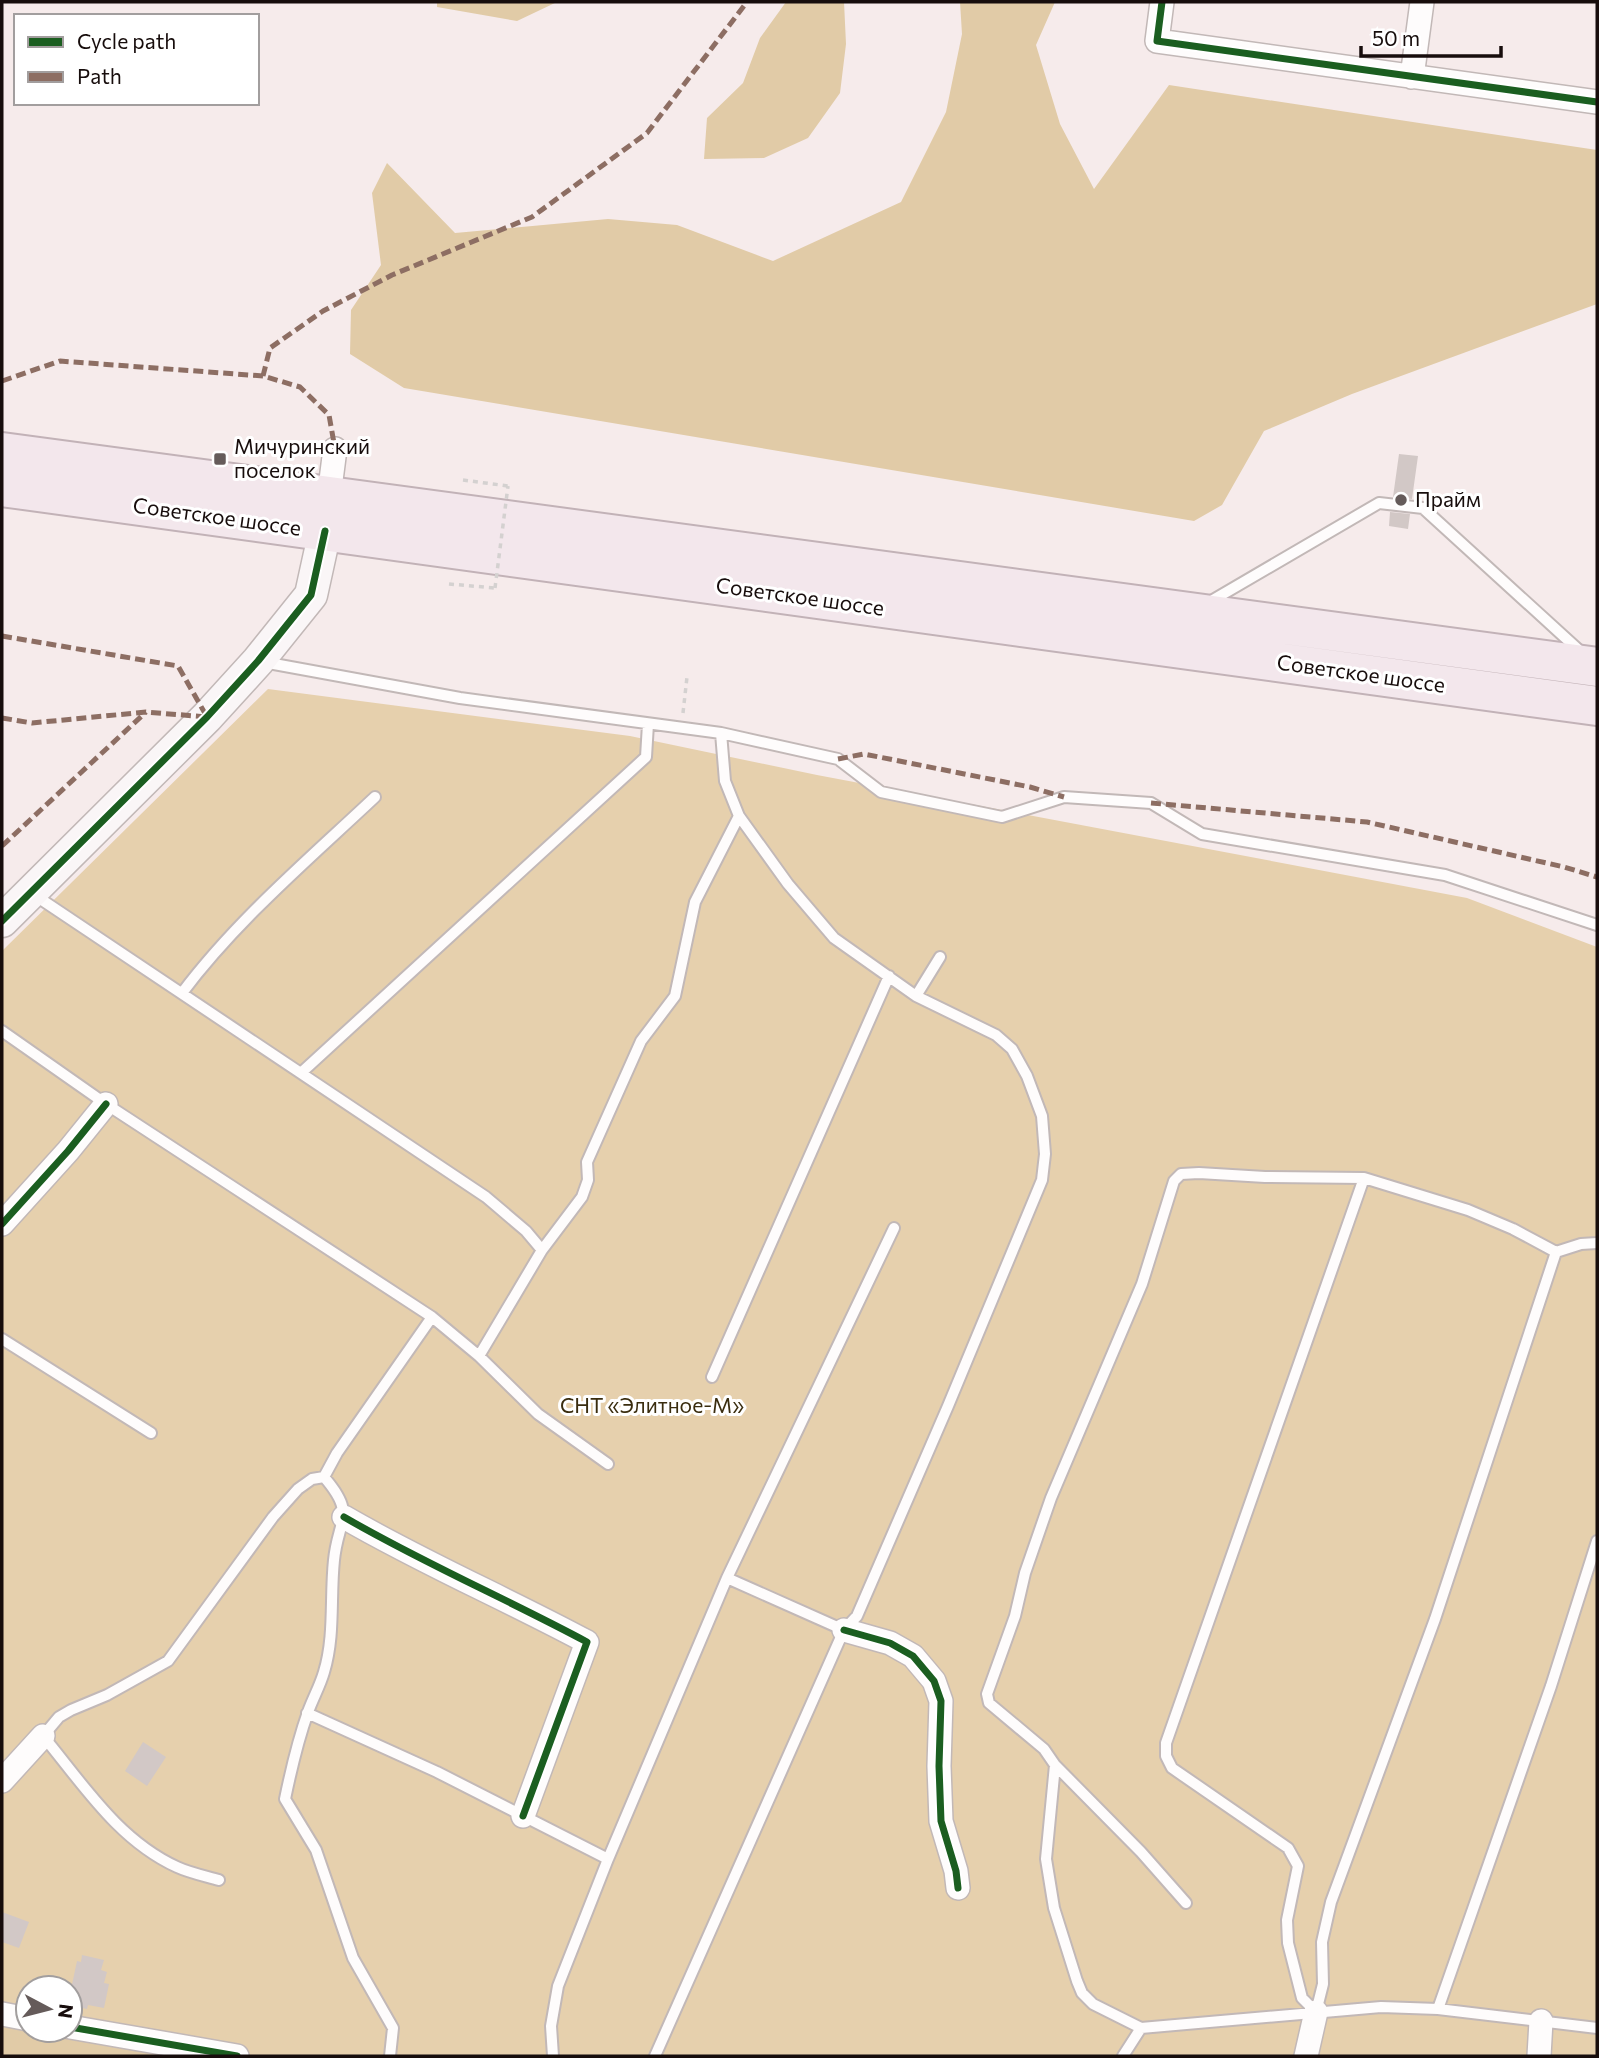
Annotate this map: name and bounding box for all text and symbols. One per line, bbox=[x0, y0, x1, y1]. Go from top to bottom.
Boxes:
legend bbox=[14, 14, 259, 105]
scale bar bbox=[1361, 14, 1501, 58]
text: 50 m bbox=[1372, 25, 1420, 50]
text: Cycle path bbox=[77, 28, 176, 53]
text: Path bbox=[77, 63, 122, 88]
place label: Мичуринский поселок bbox=[234, 433, 370, 482]
marker: Мичуринский поселок bbox=[212, 451, 228, 467]
place label: Прайм bbox=[1415, 486, 1481, 511]
street label: Советское шоссе bbox=[132, 491, 303, 540]
marker: Прайм bbox=[1393, 492, 1409, 508]
street label: Советское шоссе bbox=[715, 571, 886, 620]
street label: Советское шоссе bbox=[1276, 648, 1447, 697]
park label: СНТ «Элитное-М» bbox=[560, 1392, 744, 1417]
north arrow bbox=[14, 1974, 84, 2044]
text: N bbox=[54, 2003, 79, 2020]

